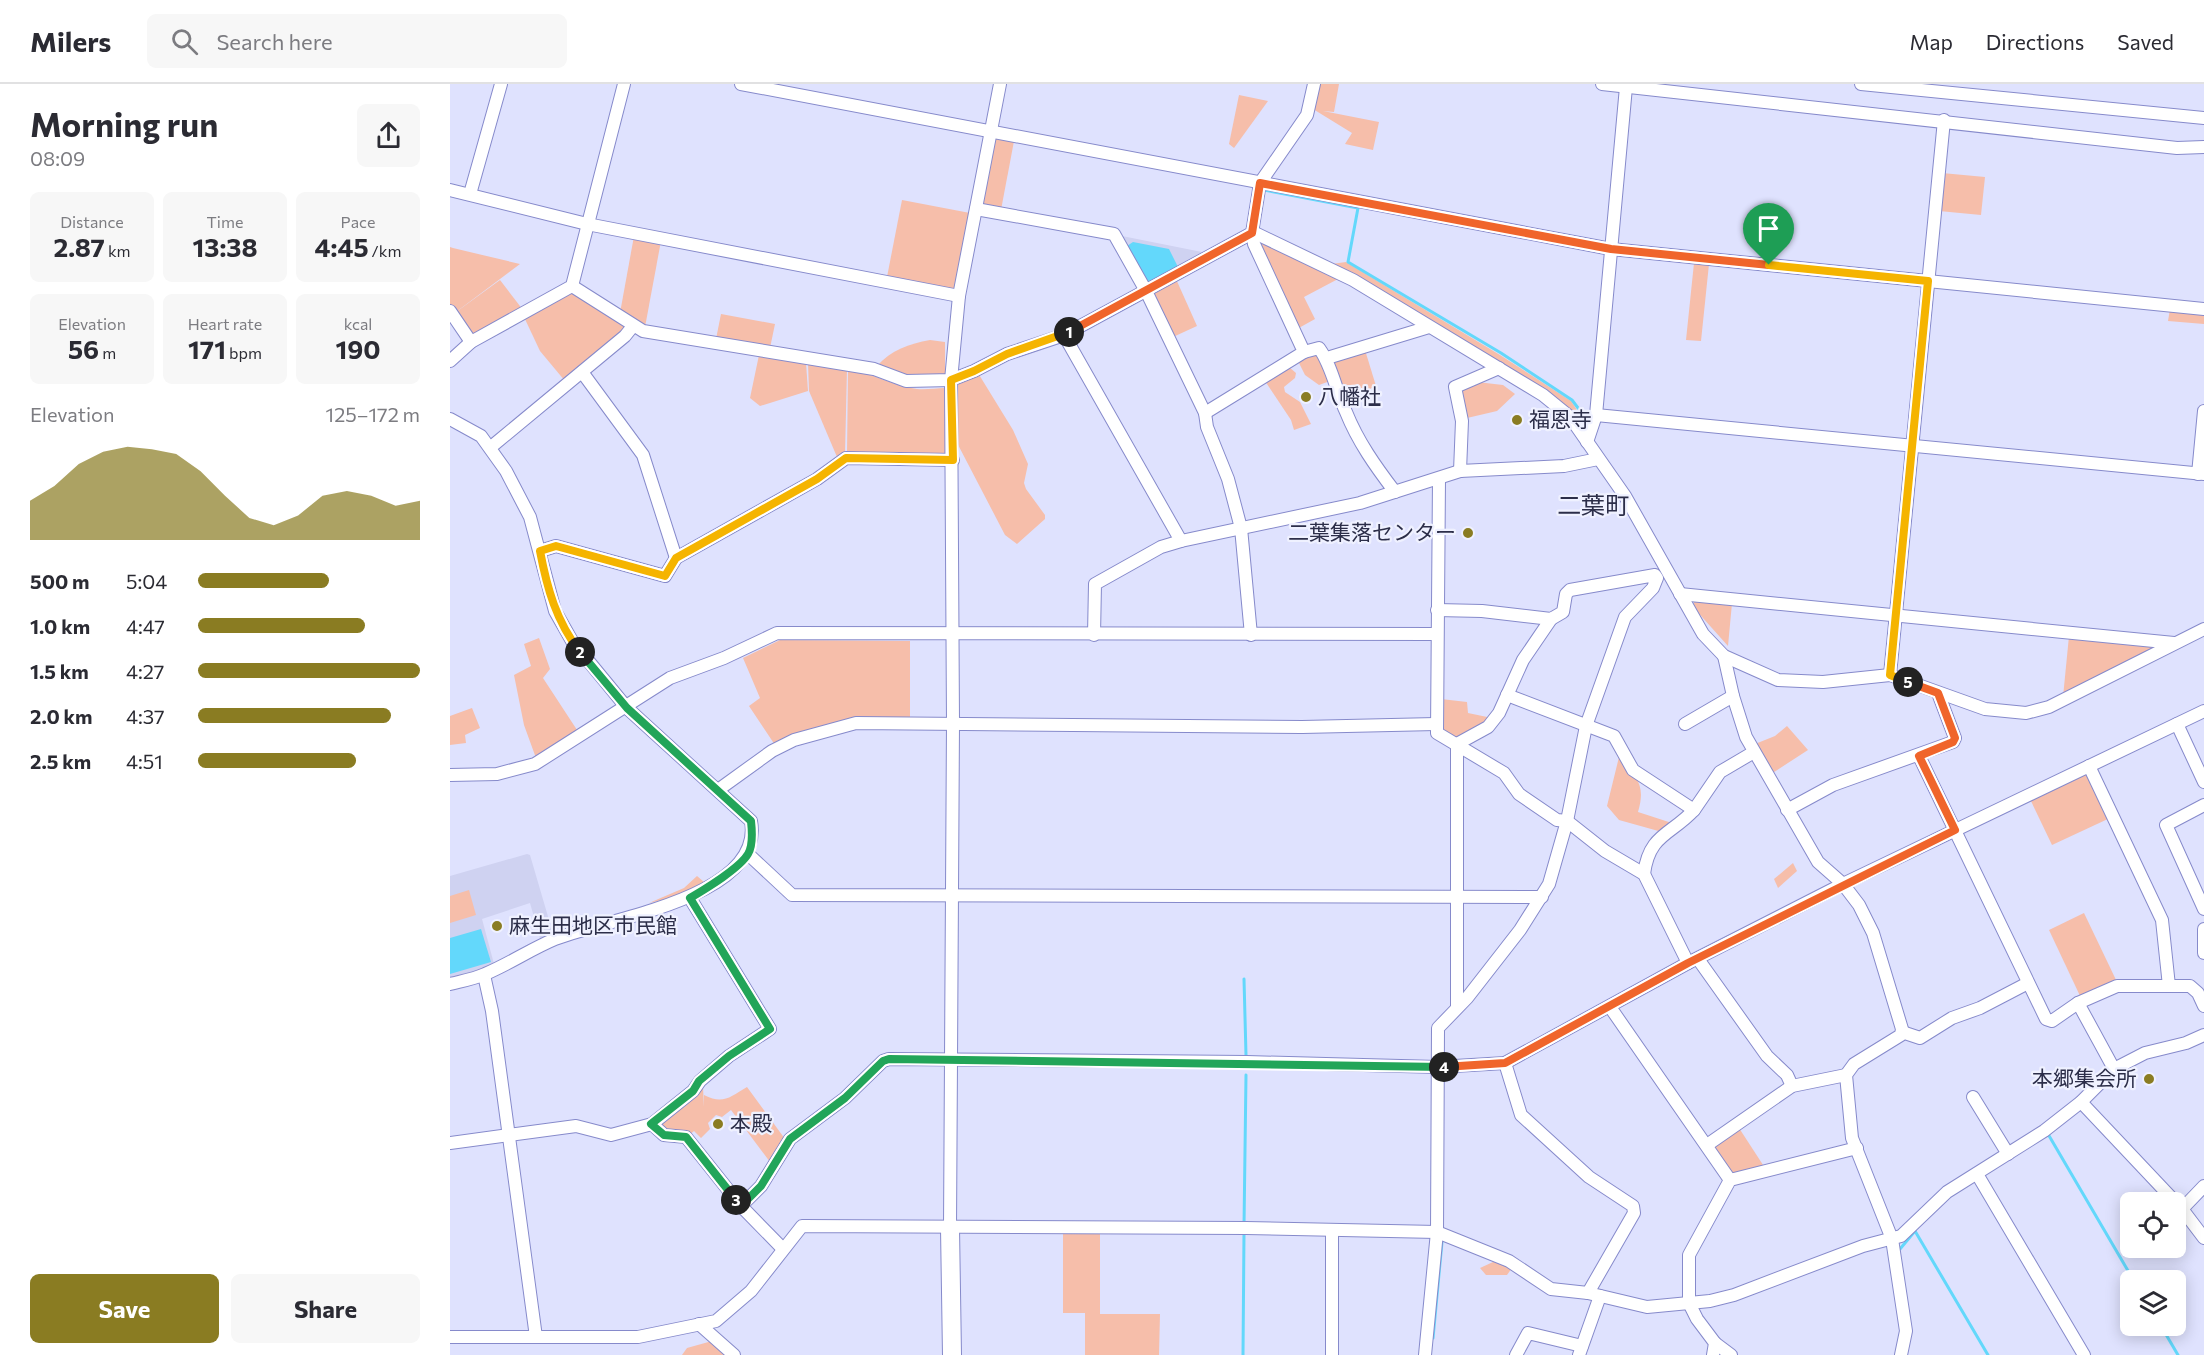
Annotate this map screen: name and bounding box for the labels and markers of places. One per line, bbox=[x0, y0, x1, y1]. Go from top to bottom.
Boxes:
pin bbox=[1743, 203, 1794, 265]
pin: 1 bbox=[1054, 317, 1084, 347]
place label: 八幡社 bbox=[1318, 383, 1381, 408]
marker: 八幡社 bbox=[1299, 390, 1313, 404]
place label: 福恩寺 bbox=[1529, 406, 1592, 431]
marker: 福恩寺 bbox=[1510, 413, 1524, 427]
place label: 二葉集落センター bbox=[1288, 519, 1456, 544]
marker: 二葉集落センター bbox=[1461, 526, 1475, 540]
pin: 2 bbox=[565, 637, 595, 667]
pin: 5 bbox=[1893, 667, 1923, 697]
place label: 麻生田地区市民館 bbox=[509, 912, 677, 937]
marker: 麻生田地区市民館 bbox=[490, 919, 504, 933]
pin: 4 bbox=[1429, 1052, 1459, 1082]
place label: 本郷集会所 bbox=[2032, 1065, 2137, 1090]
marker: 本郷集会所 bbox=[2142, 1072, 2156, 1086]
place label: 本殿 bbox=[730, 1110, 772, 1135]
marker: 本殿 bbox=[711, 1117, 725, 1131]
pin: 3 bbox=[721, 1185, 751, 1215]

